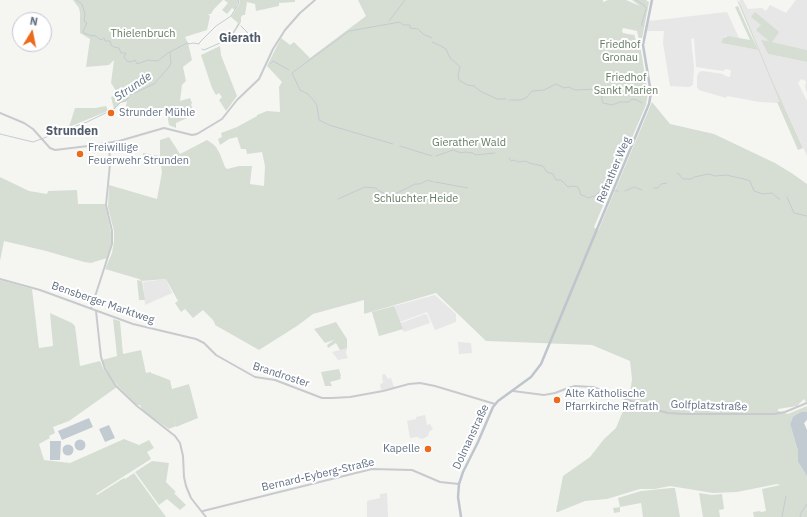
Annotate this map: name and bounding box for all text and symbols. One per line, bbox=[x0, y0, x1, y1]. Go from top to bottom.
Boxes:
north arrow bbox=[12, 12, 52, 52]
text: N bbox=[29, 14, 39, 29]
park label: Thielenbruch bbox=[110, 27, 176, 41]
district label: Gierath bbox=[219, 32, 261, 46]
park label: Friedhof Gronau bbox=[599, 38, 641, 64]
water label: Strunde bbox=[112, 69, 154, 105]
park label: Friedhof Sankt Marien bbox=[594, 71, 658, 97]
place label: Strunder Mühle bbox=[119, 106, 195, 120]
marker: Strunder Mühle bbox=[106, 108, 116, 118]
district label: Strunden bbox=[46, 125, 98, 139]
street label: Refrather Weg bbox=[594, 135, 634, 205]
park label: Gierather Wald bbox=[432, 136, 506, 150]
place label: Freiwillige Feuerwehr Strunden bbox=[88, 141, 189, 167]
marker: Freiwillige Feuerwehr Strunden bbox=[75, 149, 85, 159]
park label: Schluchter Heide bbox=[374, 192, 458, 206]
street label: Bensberger Marktweg bbox=[50, 279, 156, 327]
street label: Brandroster bbox=[251, 360, 311, 390]
place label: Alte Katholische Pfarrkirche Refrath bbox=[565, 387, 659, 413]
marker: Alte Katholische Pfarrkirche Refrath bbox=[552, 395, 562, 405]
street label: Golfplatzstraße bbox=[670, 398, 748, 414]
street label: Dolmanstraße bbox=[450, 402, 492, 472]
place label: Kapelle bbox=[383, 442, 420, 456]
marker: Kapelle bbox=[423, 444, 433, 454]
street label: Bernard-Eyberg-Straße bbox=[260, 456, 376, 494]

